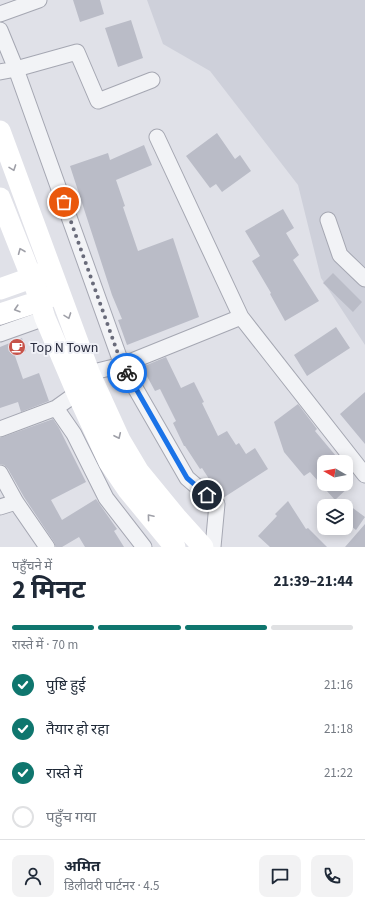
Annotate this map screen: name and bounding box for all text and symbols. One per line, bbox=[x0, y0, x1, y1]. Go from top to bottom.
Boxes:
one-way arrow bbox=[9, 164, 17, 171]
pin bbox=[47, 185, 81, 219]
icon: bag bbox=[53, 191, 75, 213]
one-way arrow bbox=[17, 247, 25, 254]
one-way arrow bbox=[14, 304, 21, 313]
one-way arrow bbox=[64, 312, 72, 319]
cafe icon: Top N Town bbox=[7, 337, 27, 357]
place label: Top N Town bbox=[30, 338, 98, 358]
courier bbox=[107, 353, 147, 393]
icon: bike bbox=[116, 362, 138, 384]
one-way arrow bbox=[113, 431, 121, 439]
north arrow bbox=[317, 455, 353, 491]
map controls bbox=[317, 455, 353, 535]
pin bbox=[190, 478, 224, 512]
icon: home bbox=[196, 484, 218, 506]
button: layers bbox=[317, 499, 353, 535]
one-way arrow bbox=[148, 514, 155, 522]
text: पहुँचने में bbox=[12, 557, 52, 575]
text: 2 मिनट bbox=[12, 571, 86, 608]
text: 21:39–21:44 bbox=[273, 571, 353, 592]
text: रास्ते में · 70 m bbox=[12, 636, 78, 654]
icon: check bbox=[12, 674, 34, 696]
text: पुष्टि हुई bbox=[46, 675, 86, 696]
text: 21:16 bbox=[324, 676, 353, 694]
icon: check bbox=[12, 718, 34, 740]
text: तैयार हो रहा bbox=[46, 719, 109, 740]
text: 21:18 bbox=[324, 720, 353, 738]
icon: check bbox=[12, 762, 34, 784]
text: रास्ते में bbox=[46, 763, 82, 784]
text: 21:22 bbox=[324, 764, 353, 782]
text: पहुँच गया bbox=[46, 807, 96, 828]
button: person bbox=[12, 855, 54, 897]
button: chat bbox=[259, 855, 301, 897]
button: phone bbox=[311, 855, 353, 897]
text: अमित bbox=[64, 856, 100, 877]
text: डिलीवरी पार्टनर · 4.5 bbox=[64, 877, 159, 895]

